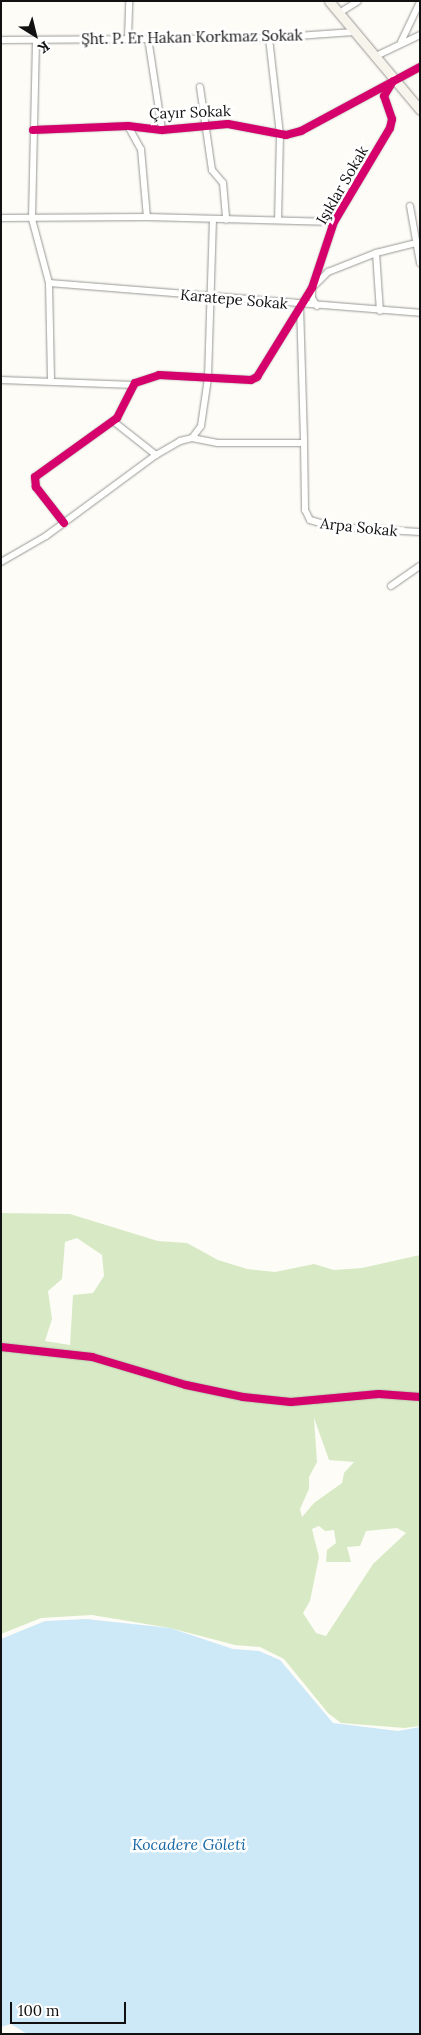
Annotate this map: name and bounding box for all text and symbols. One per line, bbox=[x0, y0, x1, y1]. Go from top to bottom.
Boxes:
north arrow bbox=[10, 10, 60, 60]
street label: Şht. P. Er Hakan Korkmaz Sokak bbox=[81, 26, 303, 48]
text: K bbox=[34, 37, 53, 57]
street label: Çayır Sokak bbox=[149, 102, 231, 122]
street label: Işıklar Sokak bbox=[312, 143, 372, 227]
street label: Karatepe Sokak bbox=[179, 285, 289, 313]
street label: Arpa Sokak bbox=[319, 514, 399, 540]
water label: Kocadere Göleti bbox=[132, 1834, 246, 1854]
scale bar bbox=[12, 1992, 129, 2024]
text: 100 m bbox=[18, 2001, 59, 2020]

